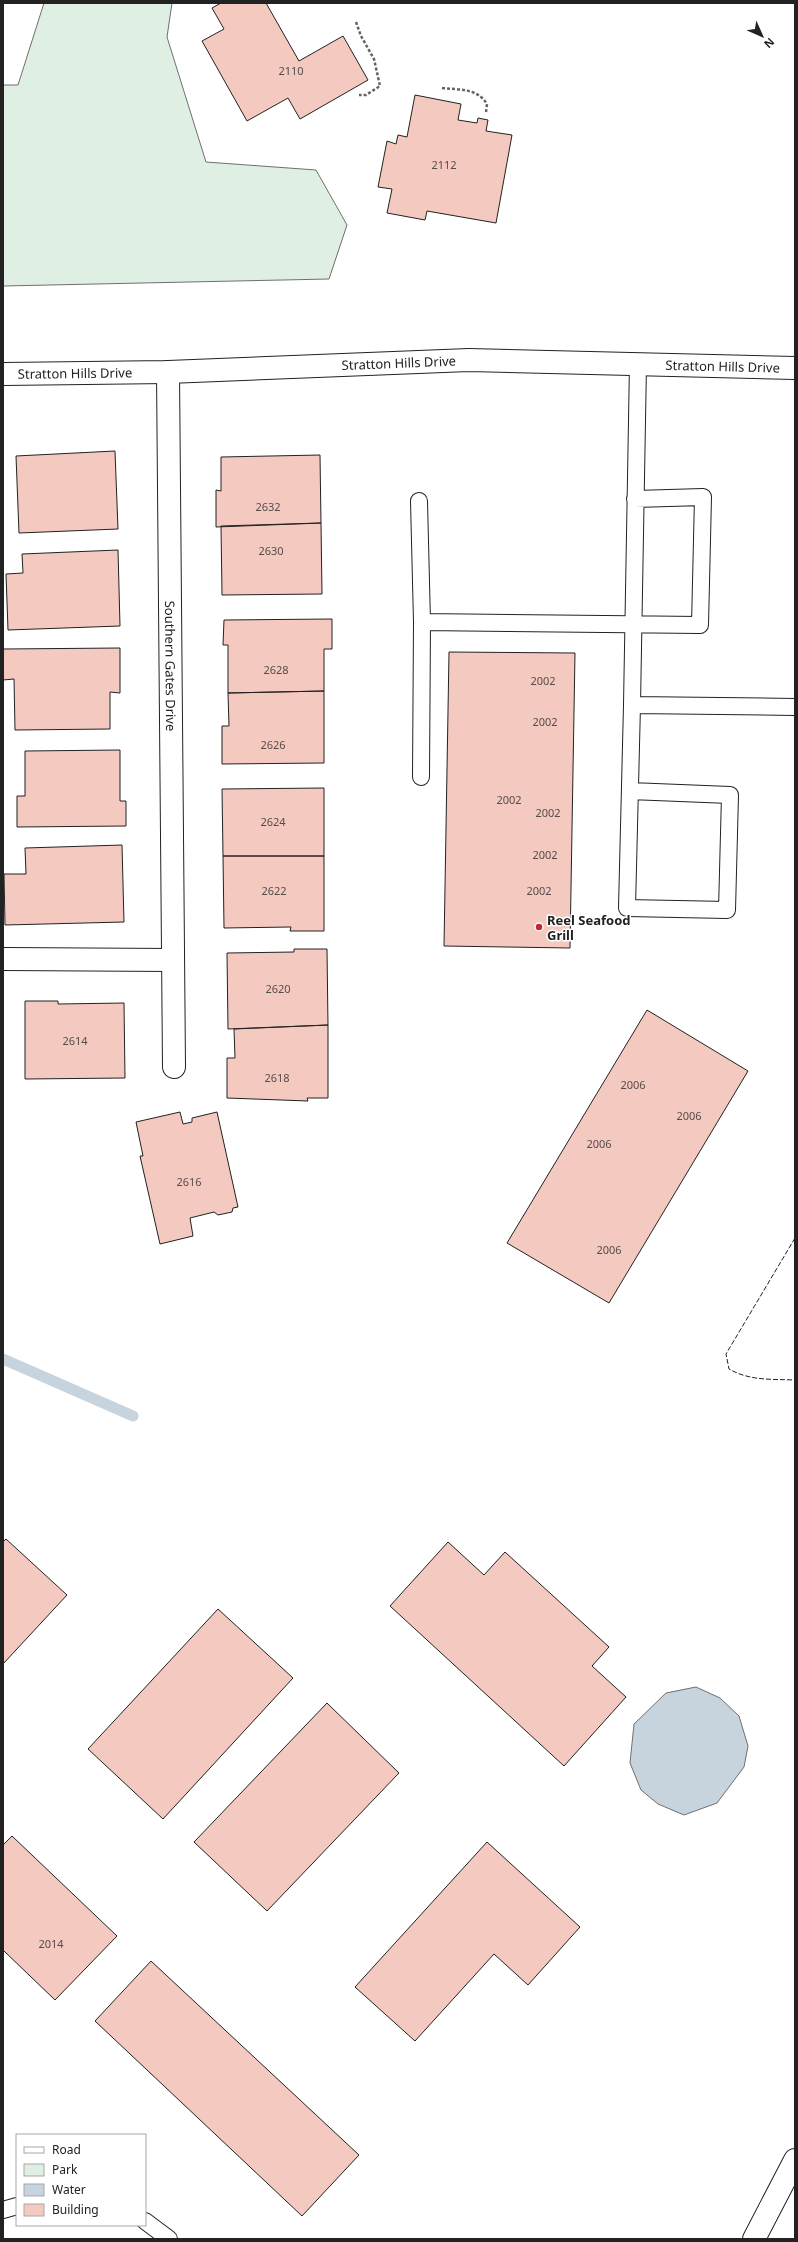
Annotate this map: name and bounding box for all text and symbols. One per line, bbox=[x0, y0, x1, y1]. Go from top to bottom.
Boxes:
north arrow bbox=[742, 16, 782, 56]
text: N bbox=[761, 35, 778, 52]
house number: 2110 bbox=[278, 63, 304, 78]
house number: 2112 bbox=[431, 157, 457, 172]
street label: Stratton Hills Drive bbox=[341, 352, 456, 374]
street label: Stratton Hills Drive bbox=[665, 356, 780, 377]
street label: Stratton Hills Drive bbox=[18, 363, 132, 383]
house number: 2632 bbox=[255, 499, 281, 514]
house number: 2630 bbox=[258, 543, 284, 558]
street label: Southern Gates Drive bbox=[161, 601, 180, 731]
house number: 2628 bbox=[263, 662, 289, 677]
house number: 2002 bbox=[530, 673, 556, 688]
house number: 2002 bbox=[532, 714, 558, 729]
house number: 2626 bbox=[260, 737, 286, 752]
house number: 2002 bbox=[496, 792, 522, 807]
house number: 2002 bbox=[535, 805, 561, 820]
house number: 2624 bbox=[260, 814, 286, 829]
house number: 2002 bbox=[532, 847, 558, 862]
house number: 2622 bbox=[261, 883, 287, 898]
house number: 2002 bbox=[526, 883, 552, 898]
place label: Reel Seafood Grill bbox=[547, 911, 631, 944]
marker: Reel Seafood Grill bbox=[534, 922, 544, 932]
house number: 2620 bbox=[265, 981, 291, 996]
house number: 2614 bbox=[62, 1033, 88, 1048]
house number: 2618 bbox=[264, 1070, 290, 1085]
house number: 2006 bbox=[620, 1077, 646, 1092]
house number: 2006 bbox=[676, 1108, 702, 1123]
house number: 2006 bbox=[586, 1136, 612, 1151]
house number: 2616 bbox=[176, 1174, 202, 1189]
house number: 2006 bbox=[596, 1242, 622, 1257]
house number: 2014 bbox=[38, 1936, 64, 1951]
legend bbox=[16, 2134, 146, 2226]
text: Road bbox=[52, 2141, 81, 2158]
text: Park bbox=[52, 2161, 78, 2178]
text: Water bbox=[52, 2181, 86, 2198]
text: Building bbox=[52, 2201, 99, 2218]

